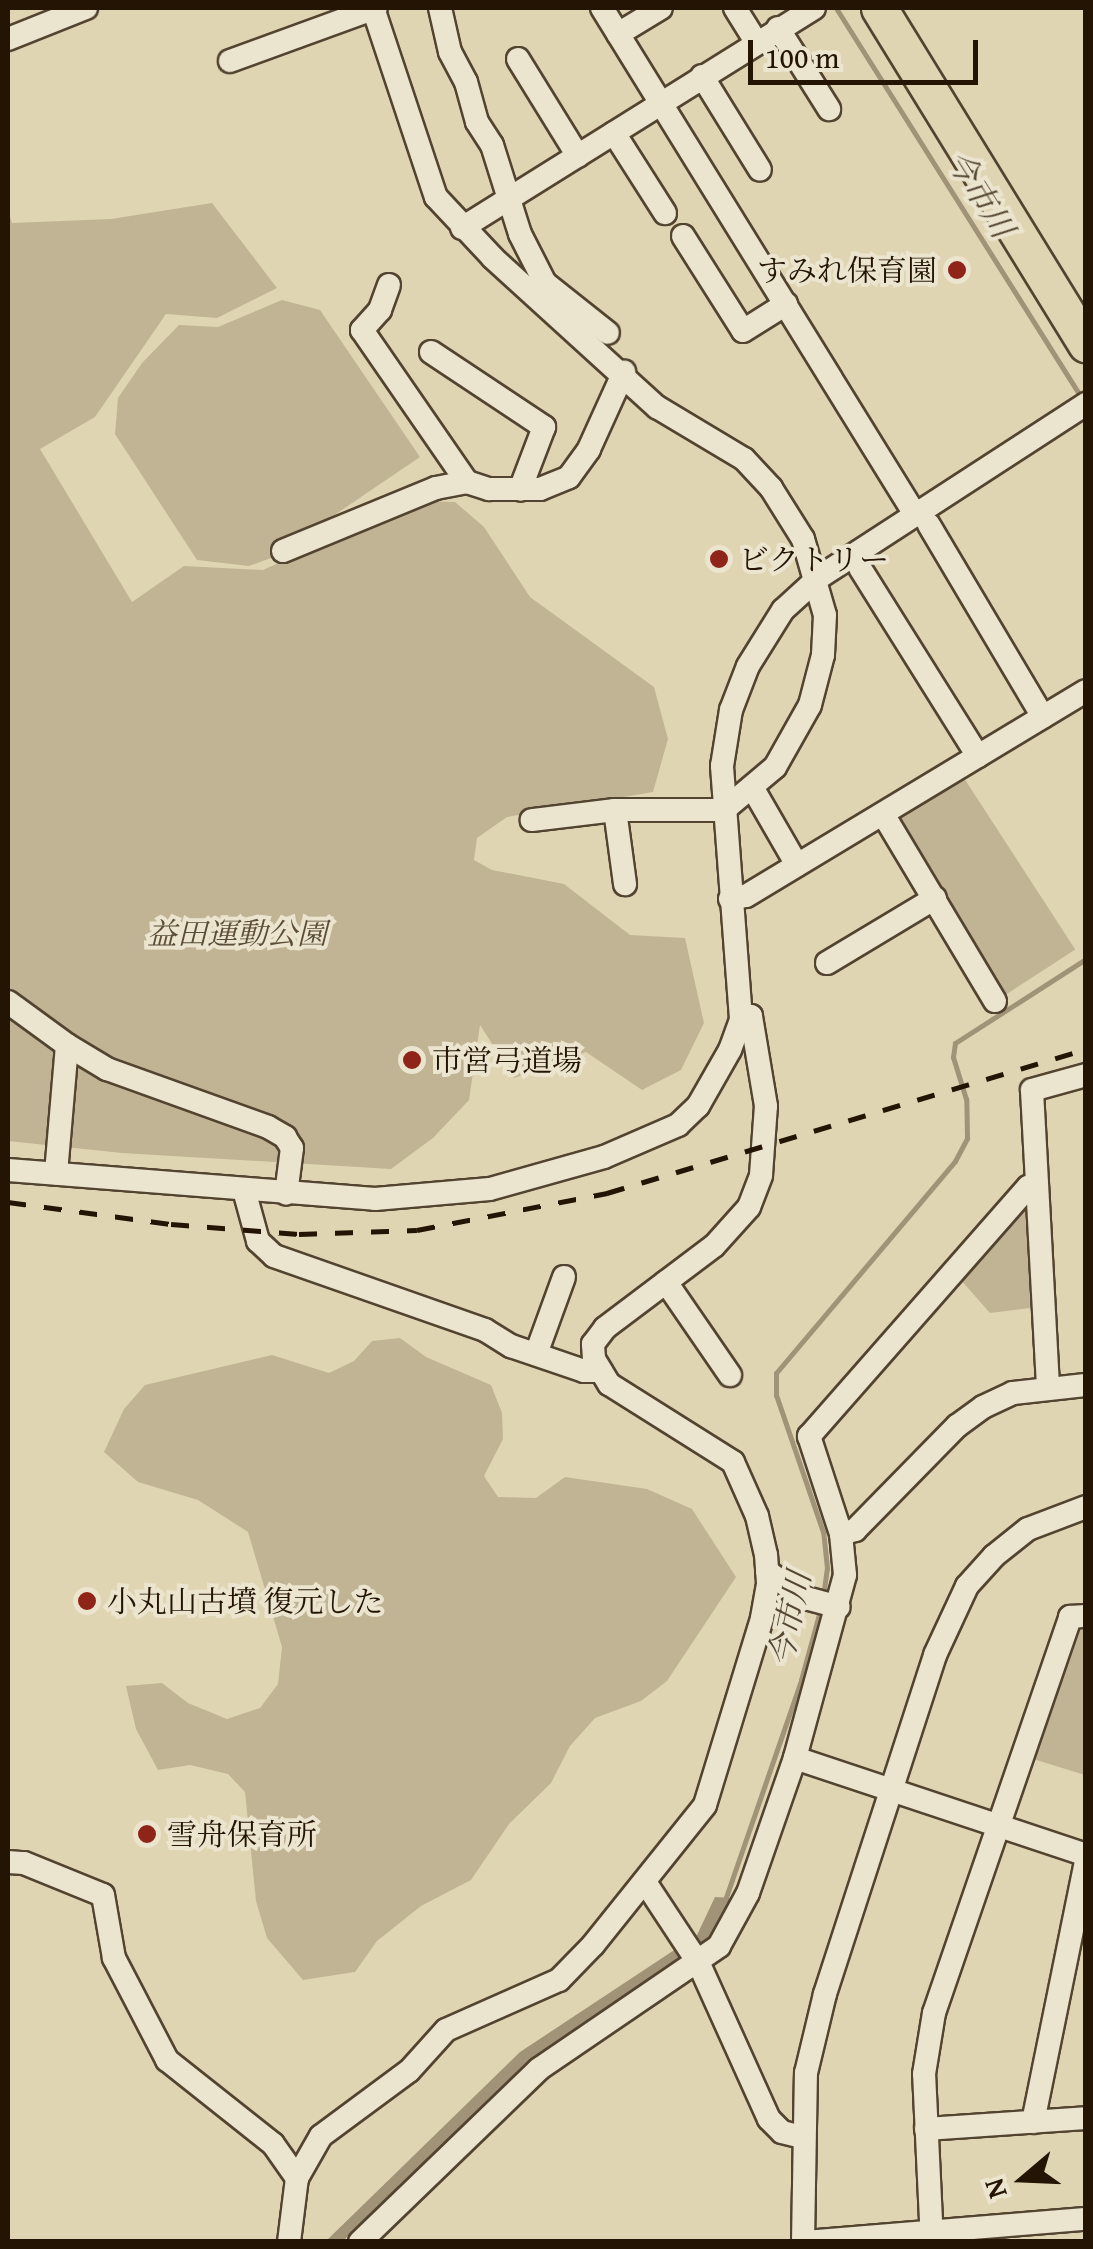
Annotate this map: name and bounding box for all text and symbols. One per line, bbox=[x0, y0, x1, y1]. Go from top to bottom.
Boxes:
scale bar bbox=[753, 20, 983, 82]
text: 100 m bbox=[765, 35, 839, 79]
water label: 今市川 bbox=[938, 143, 1022, 245]
place label: すみれ保育園 bbox=[757, 252, 937, 288]
marker: すみれ保育園 bbox=[946, 259, 968, 281]
place label: ビクトリー bbox=[739, 541, 889, 577]
marker: ビクトリー bbox=[708, 548, 730, 570]
park label: 益田運動公園 bbox=[147, 915, 327, 951]
place label: 市営弓道場 bbox=[432, 1042, 582, 1078]
marker: 市営弓道場 bbox=[401, 1049, 423, 1071]
water label: 今市川 bbox=[761, 1568, 819, 1670]
place label: 小丸山古墳 復元した bbox=[107, 1583, 384, 1619]
marker: 小丸山古墳 復元した bbox=[76, 1590, 98, 1612]
place label: 雪舟保育所 bbox=[167, 1816, 317, 1852]
marker: 雪舟保育所 bbox=[136, 1823, 158, 1845]
north arrow bbox=[973, 2129, 1073, 2229]
text: N bbox=[972, 2173, 1017, 2204]

